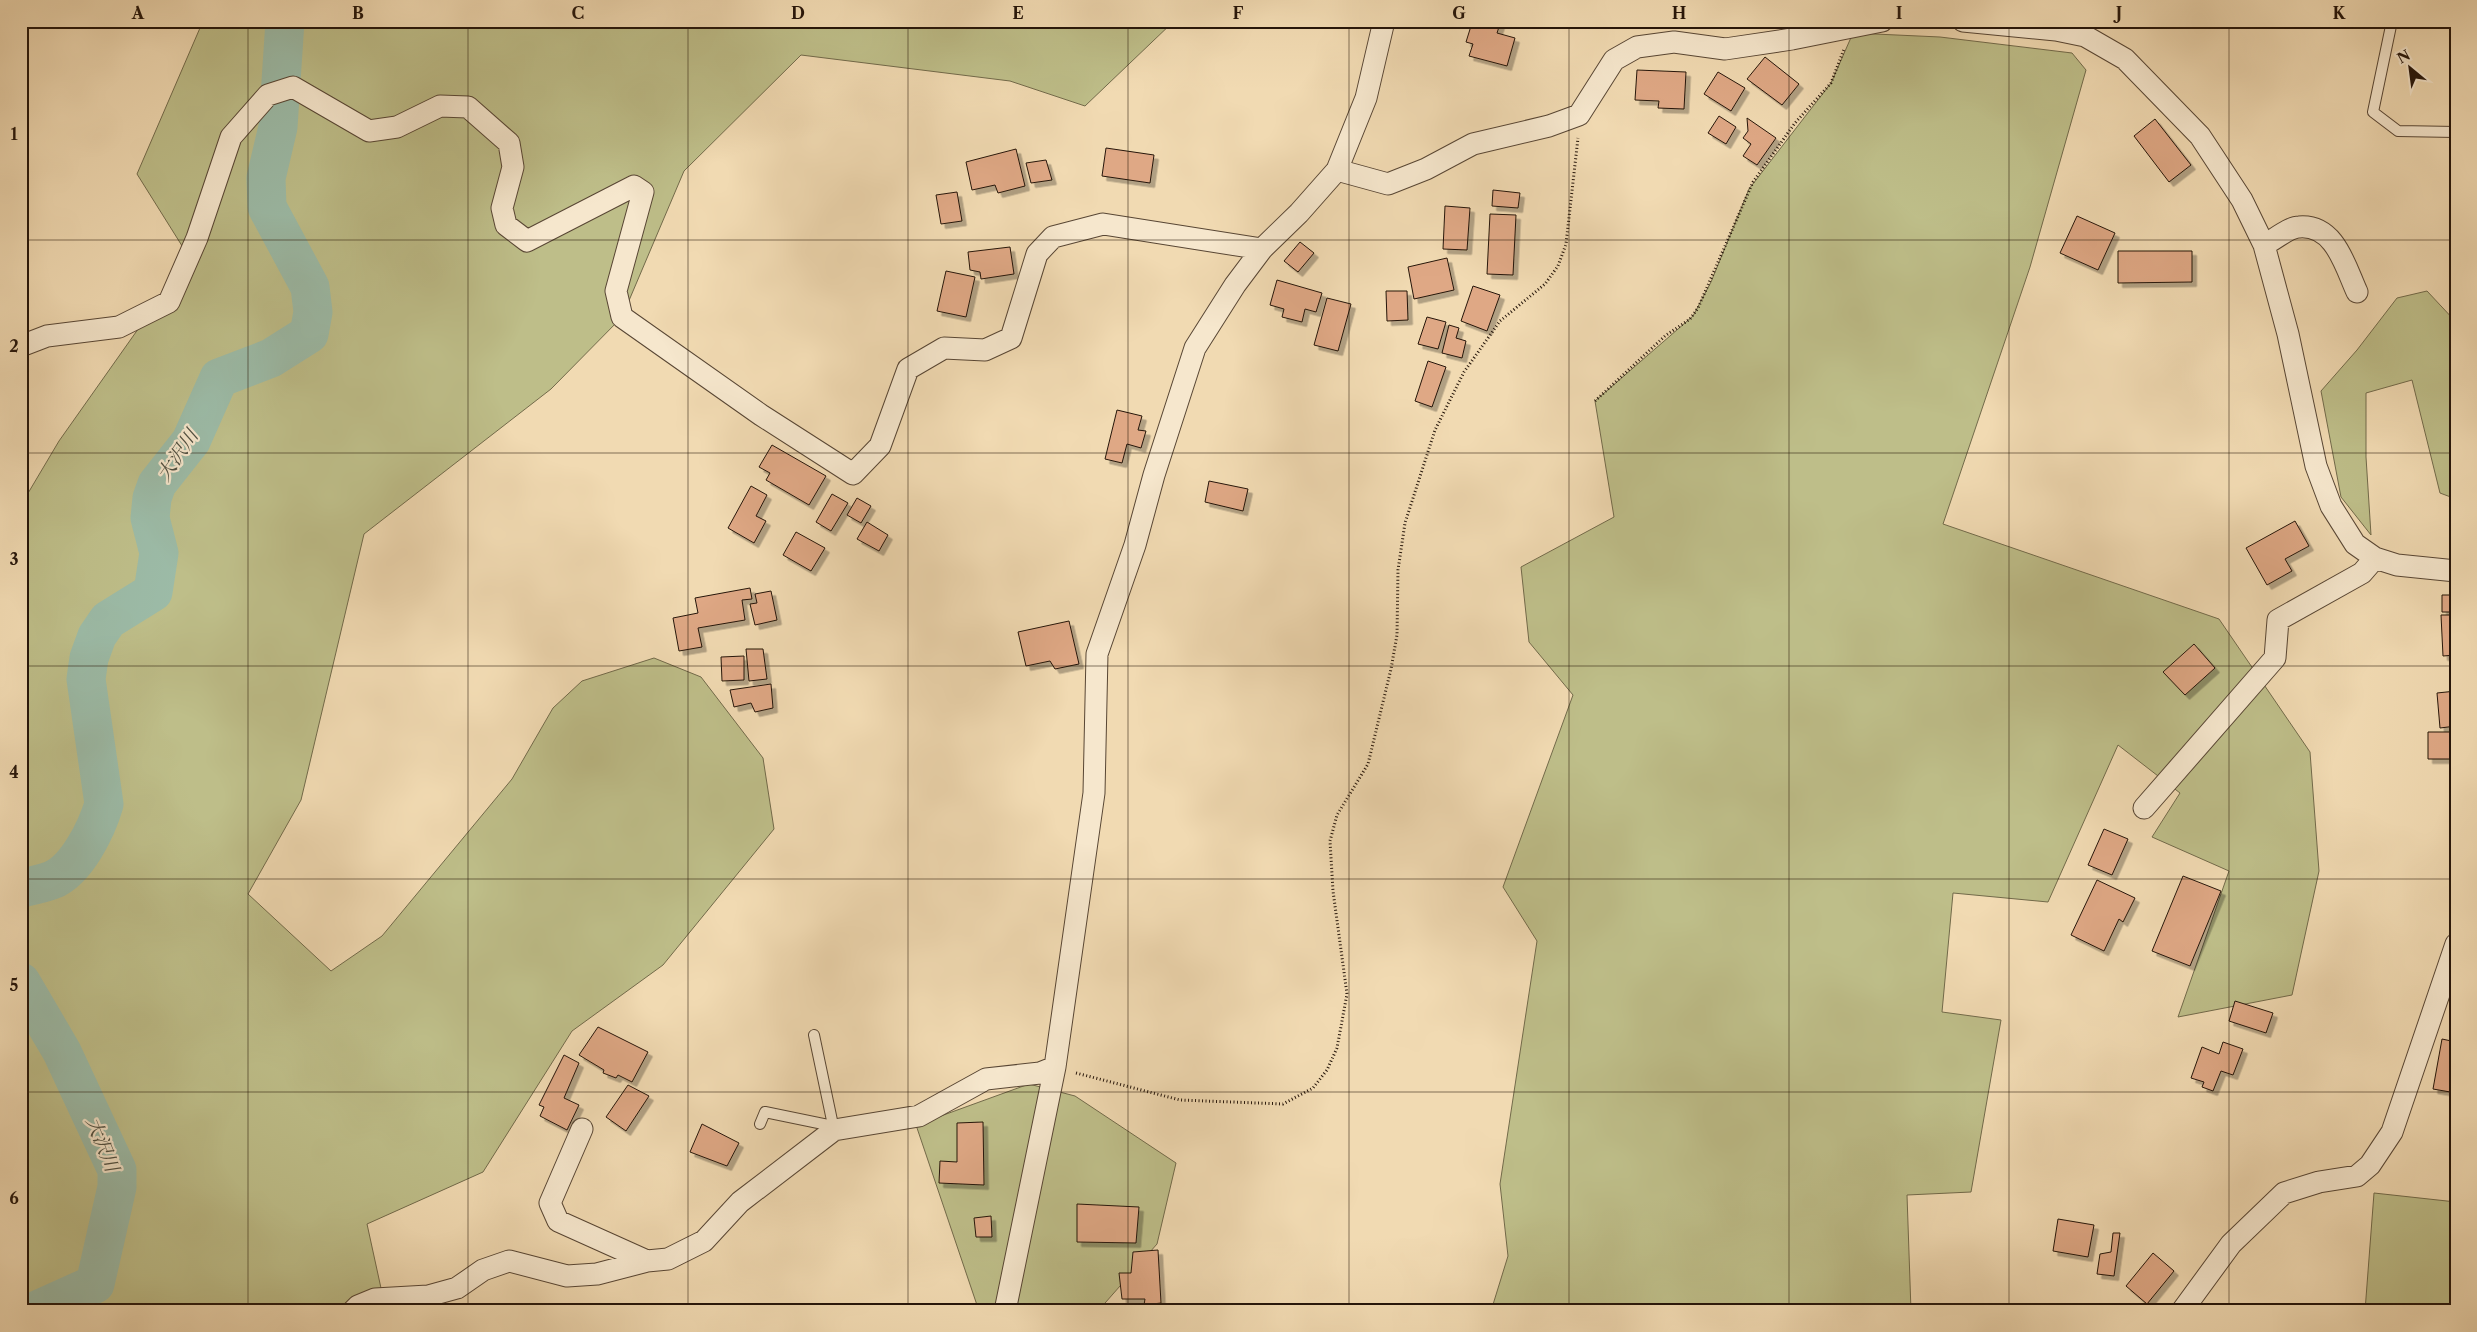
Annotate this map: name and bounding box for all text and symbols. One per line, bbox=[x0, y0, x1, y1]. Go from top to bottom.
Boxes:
text: A bbox=[131, 3, 145, 23]
text: B bbox=[352, 3, 364, 23]
text: C bbox=[572, 3, 584, 23]
text: D bbox=[791, 3, 805, 23]
text: E bbox=[1012, 3, 1024, 23]
text: F bbox=[1233, 3, 1244, 23]
text: G bbox=[1452, 3, 1466, 23]
text: H bbox=[1672, 3, 1686, 23]
text: I bbox=[1896, 3, 1903, 23]
text: J bbox=[2113, 3, 2122, 23]
text: K bbox=[2333, 3, 2347, 23]
north arrow bbox=[2384, 42, 2434, 92]
text: N bbox=[2394, 46, 2413, 67]
text: 1 bbox=[10, 124, 18, 144]
text: 2 bbox=[9, 336, 19, 356]
water label: 大沢川 bbox=[152, 424, 204, 485]
text: 3 bbox=[9, 549, 19, 569]
text: 4 bbox=[9, 762, 19, 782]
text: 5 bbox=[10, 975, 19, 995]
water label: 大沢川 bbox=[81, 1113, 125, 1177]
text: 6 bbox=[9, 1188, 19, 1208]

